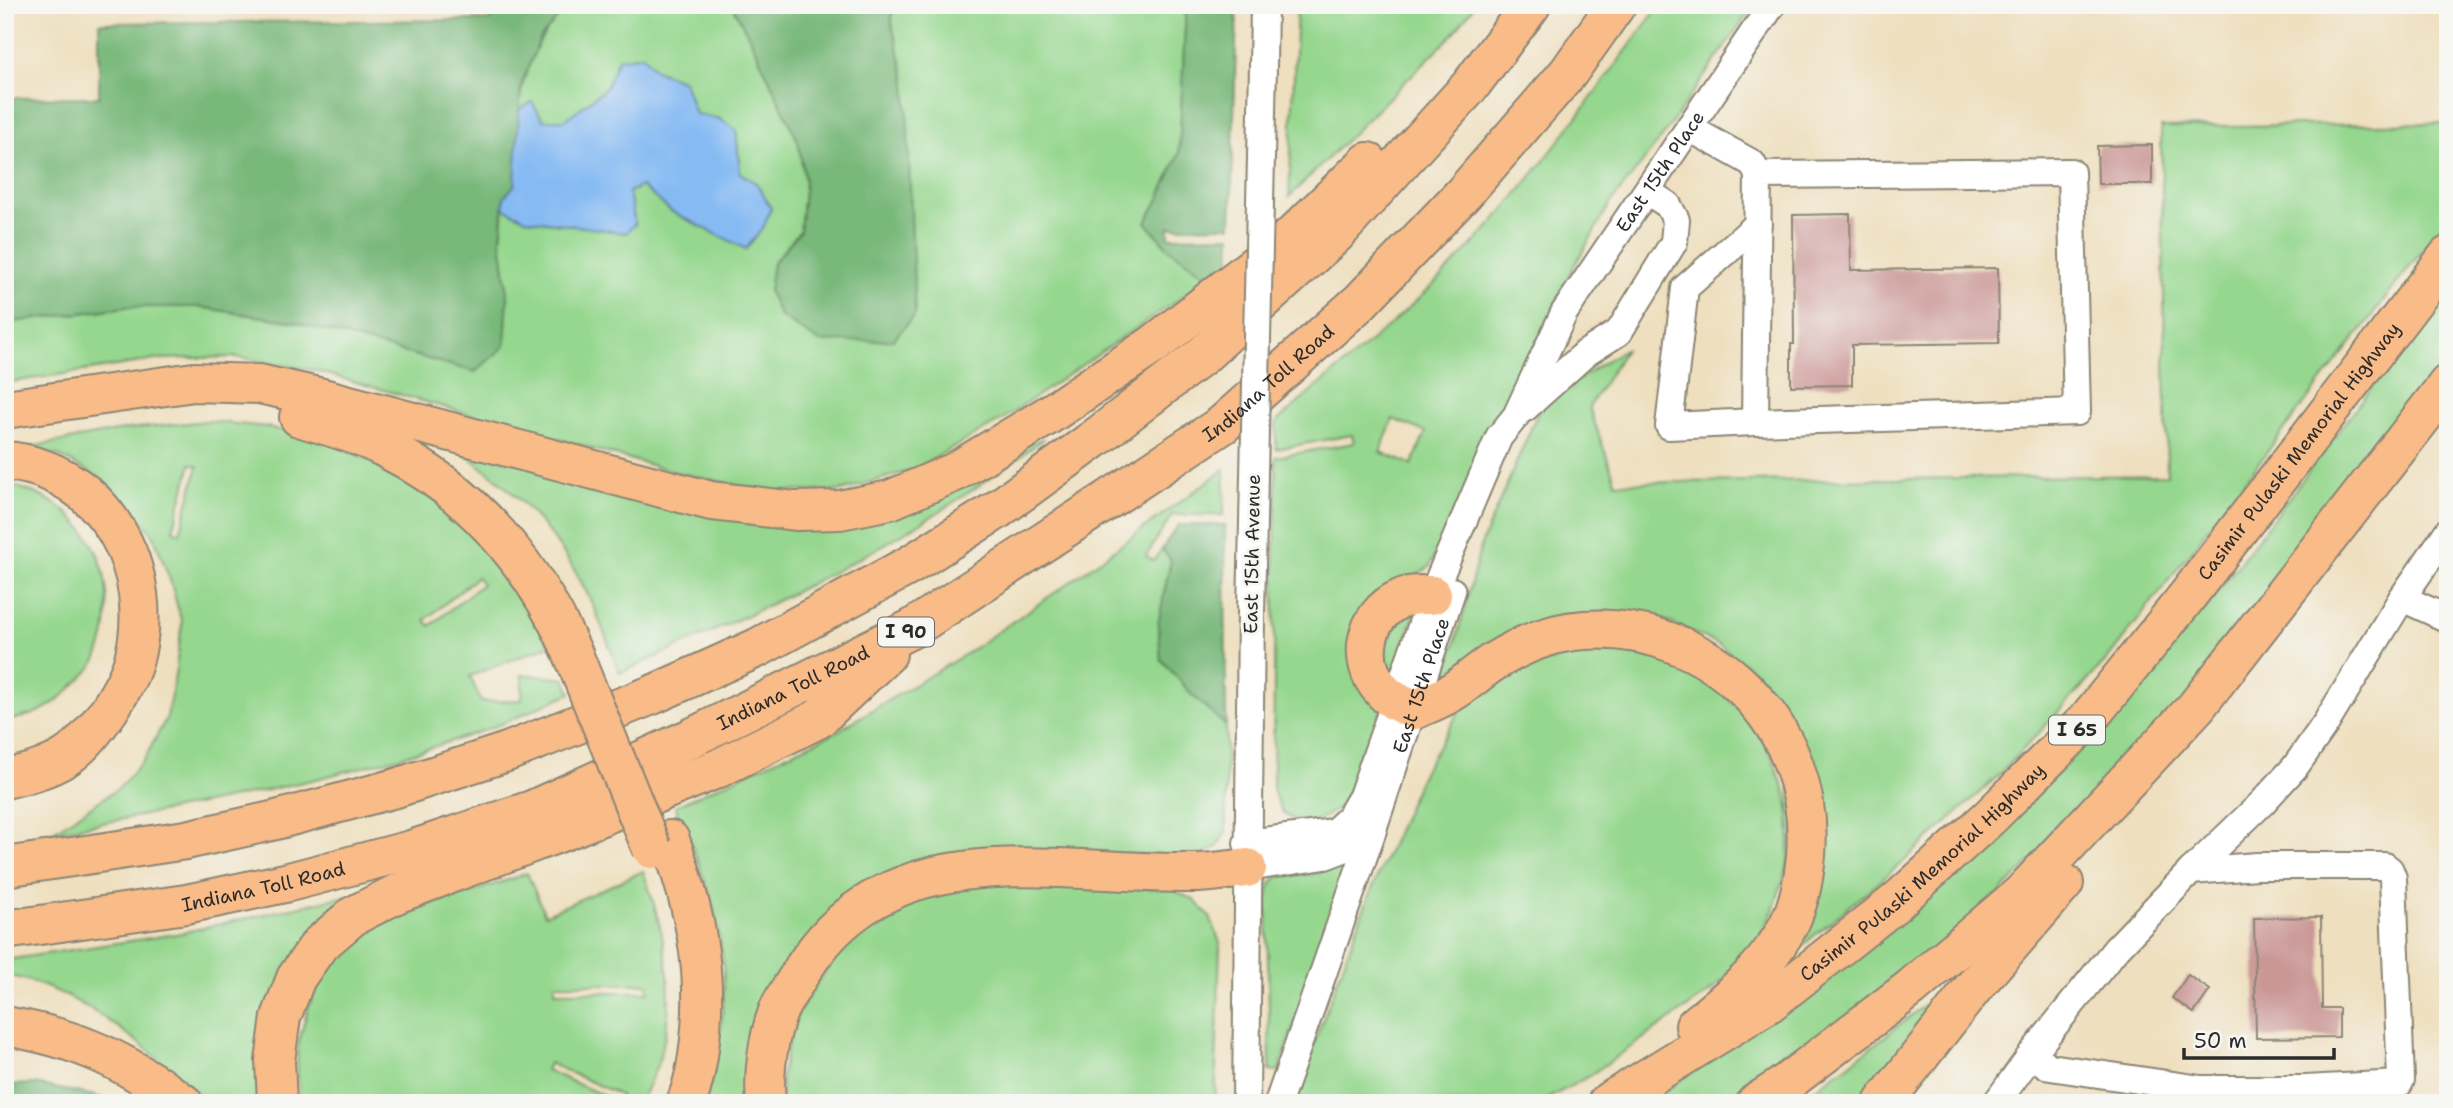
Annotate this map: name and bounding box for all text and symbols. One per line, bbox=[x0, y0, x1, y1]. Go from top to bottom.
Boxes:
street label: East 15th Place bbox=[1610, 106, 1710, 237]
street label: Casimir Pulaski Memorial Highway bbox=[2192, 317, 2406, 585]
street label: Indiana Toll Road bbox=[1197, 319, 1339, 447]
street label: East 15th Avenue bbox=[1238, 474, 1266, 634]
street label: East 15th Place bbox=[1387, 614, 1455, 756]
road number: I 90 bbox=[878, 618, 934, 646]
street label: Indiana Toll Road bbox=[713, 639, 873, 736]
road number: I 65 bbox=[2049, 716, 2105, 744]
street label: Casimir Pulaski Memorial Highway bbox=[1794, 757, 2050, 987]
street label: Indiana Toll Road bbox=[179, 855, 348, 917]
scale bar bbox=[2184, 1017, 2334, 1061]
text: 50 m bbox=[2194, 1027, 2247, 1055]

